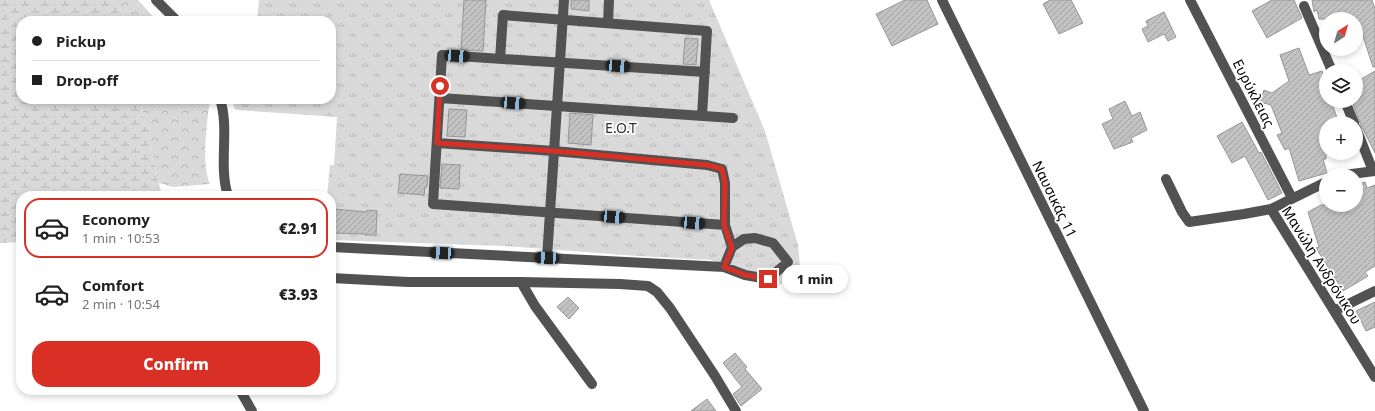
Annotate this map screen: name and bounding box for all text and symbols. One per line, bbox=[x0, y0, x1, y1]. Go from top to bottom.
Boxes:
north arrow bbox=[1319, 12, 1363, 56]
map controls bbox=[1319, 12, 1363, 212]
text: Pickup bbox=[56, 31, 106, 51]
car bbox=[445, 49, 469, 63]
street label: Ευρύκλειας bbox=[1229, 56, 1279, 130]
car bbox=[606, 59, 630, 73]
button: layers bbox=[1319, 64, 1363, 108]
text: Drop-off bbox=[56, 70, 118, 90]
route start bbox=[431, 77, 449, 95]
car bbox=[501, 96, 525, 110]
button: + bbox=[1319, 116, 1363, 160]
park label: E.O.T bbox=[605, 118, 637, 137]
street label: Ναυσικάς 11 bbox=[1028, 157, 1082, 241]
button: − bbox=[1319, 168, 1363, 212]
street label: Μανώλη Ανδρόνικου bbox=[1278, 202, 1366, 328]
text: Economy bbox=[82, 209, 150, 229]
icon: car bbox=[34, 210, 70, 246]
car bbox=[601, 210, 625, 224]
car bbox=[681, 216, 705, 230]
text: €2.91 bbox=[279, 218, 318, 238]
text: 1 min · 10:53 bbox=[82, 229, 160, 247]
car bbox=[430, 246, 454, 260]
car bbox=[535, 251, 559, 265]
callout: 1 min bbox=[782, 265, 848, 293]
route end bbox=[759, 270, 777, 288]
text: 1 min bbox=[797, 270, 833, 288]
text: Comfort bbox=[82, 275, 144, 295]
icon: car bbox=[34, 276, 70, 312]
text: €3.93 bbox=[279, 284, 318, 304]
text: 2 min · 10:54 bbox=[82, 295, 160, 313]
button: Confirm bbox=[32, 341, 320, 387]

